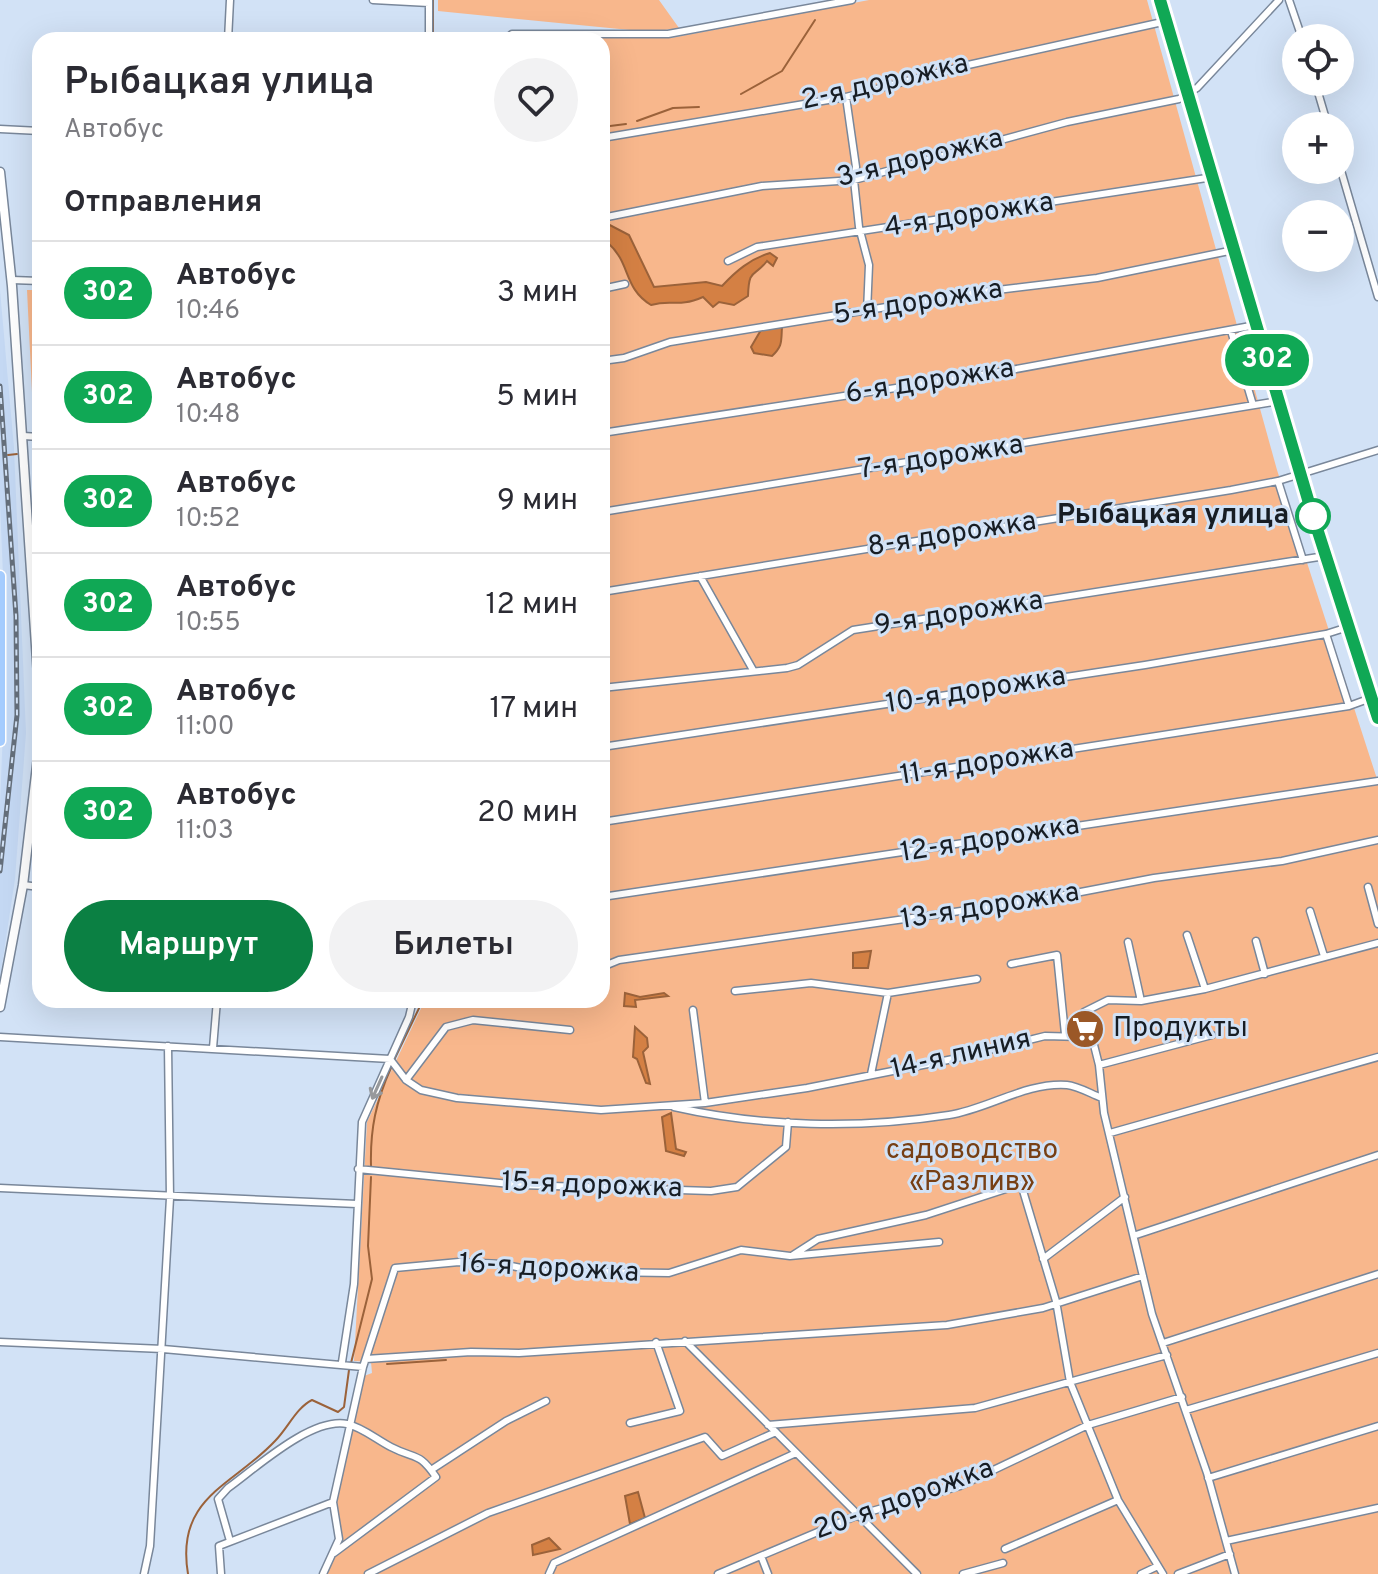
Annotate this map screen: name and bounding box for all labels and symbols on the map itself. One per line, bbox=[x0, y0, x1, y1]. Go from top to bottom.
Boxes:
street label: 2-я дорожка bbox=[798, 46, 972, 120]
street label: 3-я дорожка bbox=[833, 121, 1007, 197]
street label: 4-я дорожка bbox=[882, 185, 1056, 247]
street label: 5-я дорожка bbox=[831, 272, 1005, 334]
line badge: 302 bbox=[1221, 334, 1313, 386]
street label: 6-я дорожка bbox=[843, 351, 1017, 413]
street label: 7-я дорожка bbox=[856, 427, 1026, 489]
place label: Рыбацкая улица bbox=[1057, 498, 1289, 534]
marker: Рыбацкая улица bbox=[1296, 499, 1330, 533]
street label: 8-я дорожка bbox=[865, 504, 1039, 566]
street label: 9-я дорожка bbox=[872, 583, 1046, 645]
street label: 10-я дорожка bbox=[883, 659, 1069, 723]
street label: 11-я дорожка bbox=[897, 731, 1077, 795]
street label: 12-я дорожка bbox=[898, 808, 1082, 872]
street label: 13-я дорожка bbox=[898, 875, 1082, 939]
supermarket icon: Продукты bbox=[1064, 1008, 1106, 1050]
place label: Продукты bbox=[1113, 1011, 1248, 1047]
street label: 14-я линия bbox=[887, 1021, 1035, 1089]
one-way arrow bbox=[369, 1076, 384, 1100]
park label: садоводство «Разлив» bbox=[886, 1133, 1058, 1201]
street label: 15-я дорожка bbox=[501, 1165, 683, 1207]
street label: 16-я дорожка bbox=[458, 1246, 640, 1292]
street label: 20-я дорожка bbox=[809, 1451, 999, 1549]

